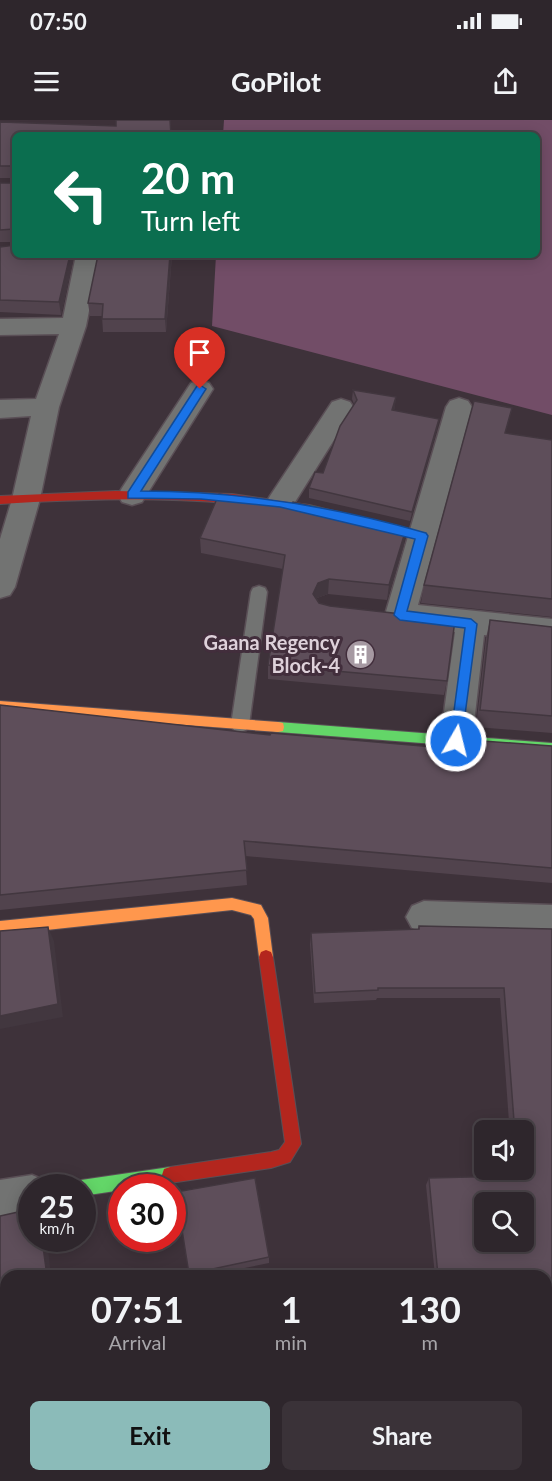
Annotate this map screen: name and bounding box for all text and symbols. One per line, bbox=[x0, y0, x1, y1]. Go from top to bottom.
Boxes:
text: 07:50 bbox=[30, 8, 87, 35]
icon: menu bbox=[30, 65, 63, 98]
text: GoPilot bbox=[231, 65, 321, 98]
icon: share bbox=[489, 65, 522, 98]
text: 20 m bbox=[141, 153, 235, 203]
icon: left bbox=[42, 156, 120, 234]
text: Turn left bbox=[141, 204, 240, 237]
pin bbox=[174, 327, 225, 389]
icon: arrive bbox=[183, 336, 216, 369]
place label: Gaana Regency Block-4 bbox=[204, 630, 340, 677]
building icon: Gaana Regency Block-4 bbox=[345, 638, 377, 670]
position arrow bbox=[424, 709, 488, 773]
map controls bbox=[474, 1120, 534, 1252]
button: sound bbox=[474, 1120, 534, 1180]
speed limit sign: 30 bbox=[108, 1174, 186, 1252]
text: 25 bbox=[40, 1188, 74, 1224]
button: search bbox=[474, 1192, 534, 1252]
text: km/h bbox=[39, 1219, 75, 1237]
text: 07:51 bbox=[91, 1287, 184, 1331]
text: 1 bbox=[281, 1287, 302, 1331]
text: 130 bbox=[398, 1287, 461, 1331]
text: Arrival bbox=[109, 1330, 166, 1354]
text: min bbox=[275, 1330, 307, 1354]
text: m bbox=[421, 1330, 438, 1354]
button: Exit bbox=[30, 1401, 270, 1470]
button: Share bbox=[282, 1401, 522, 1470]

